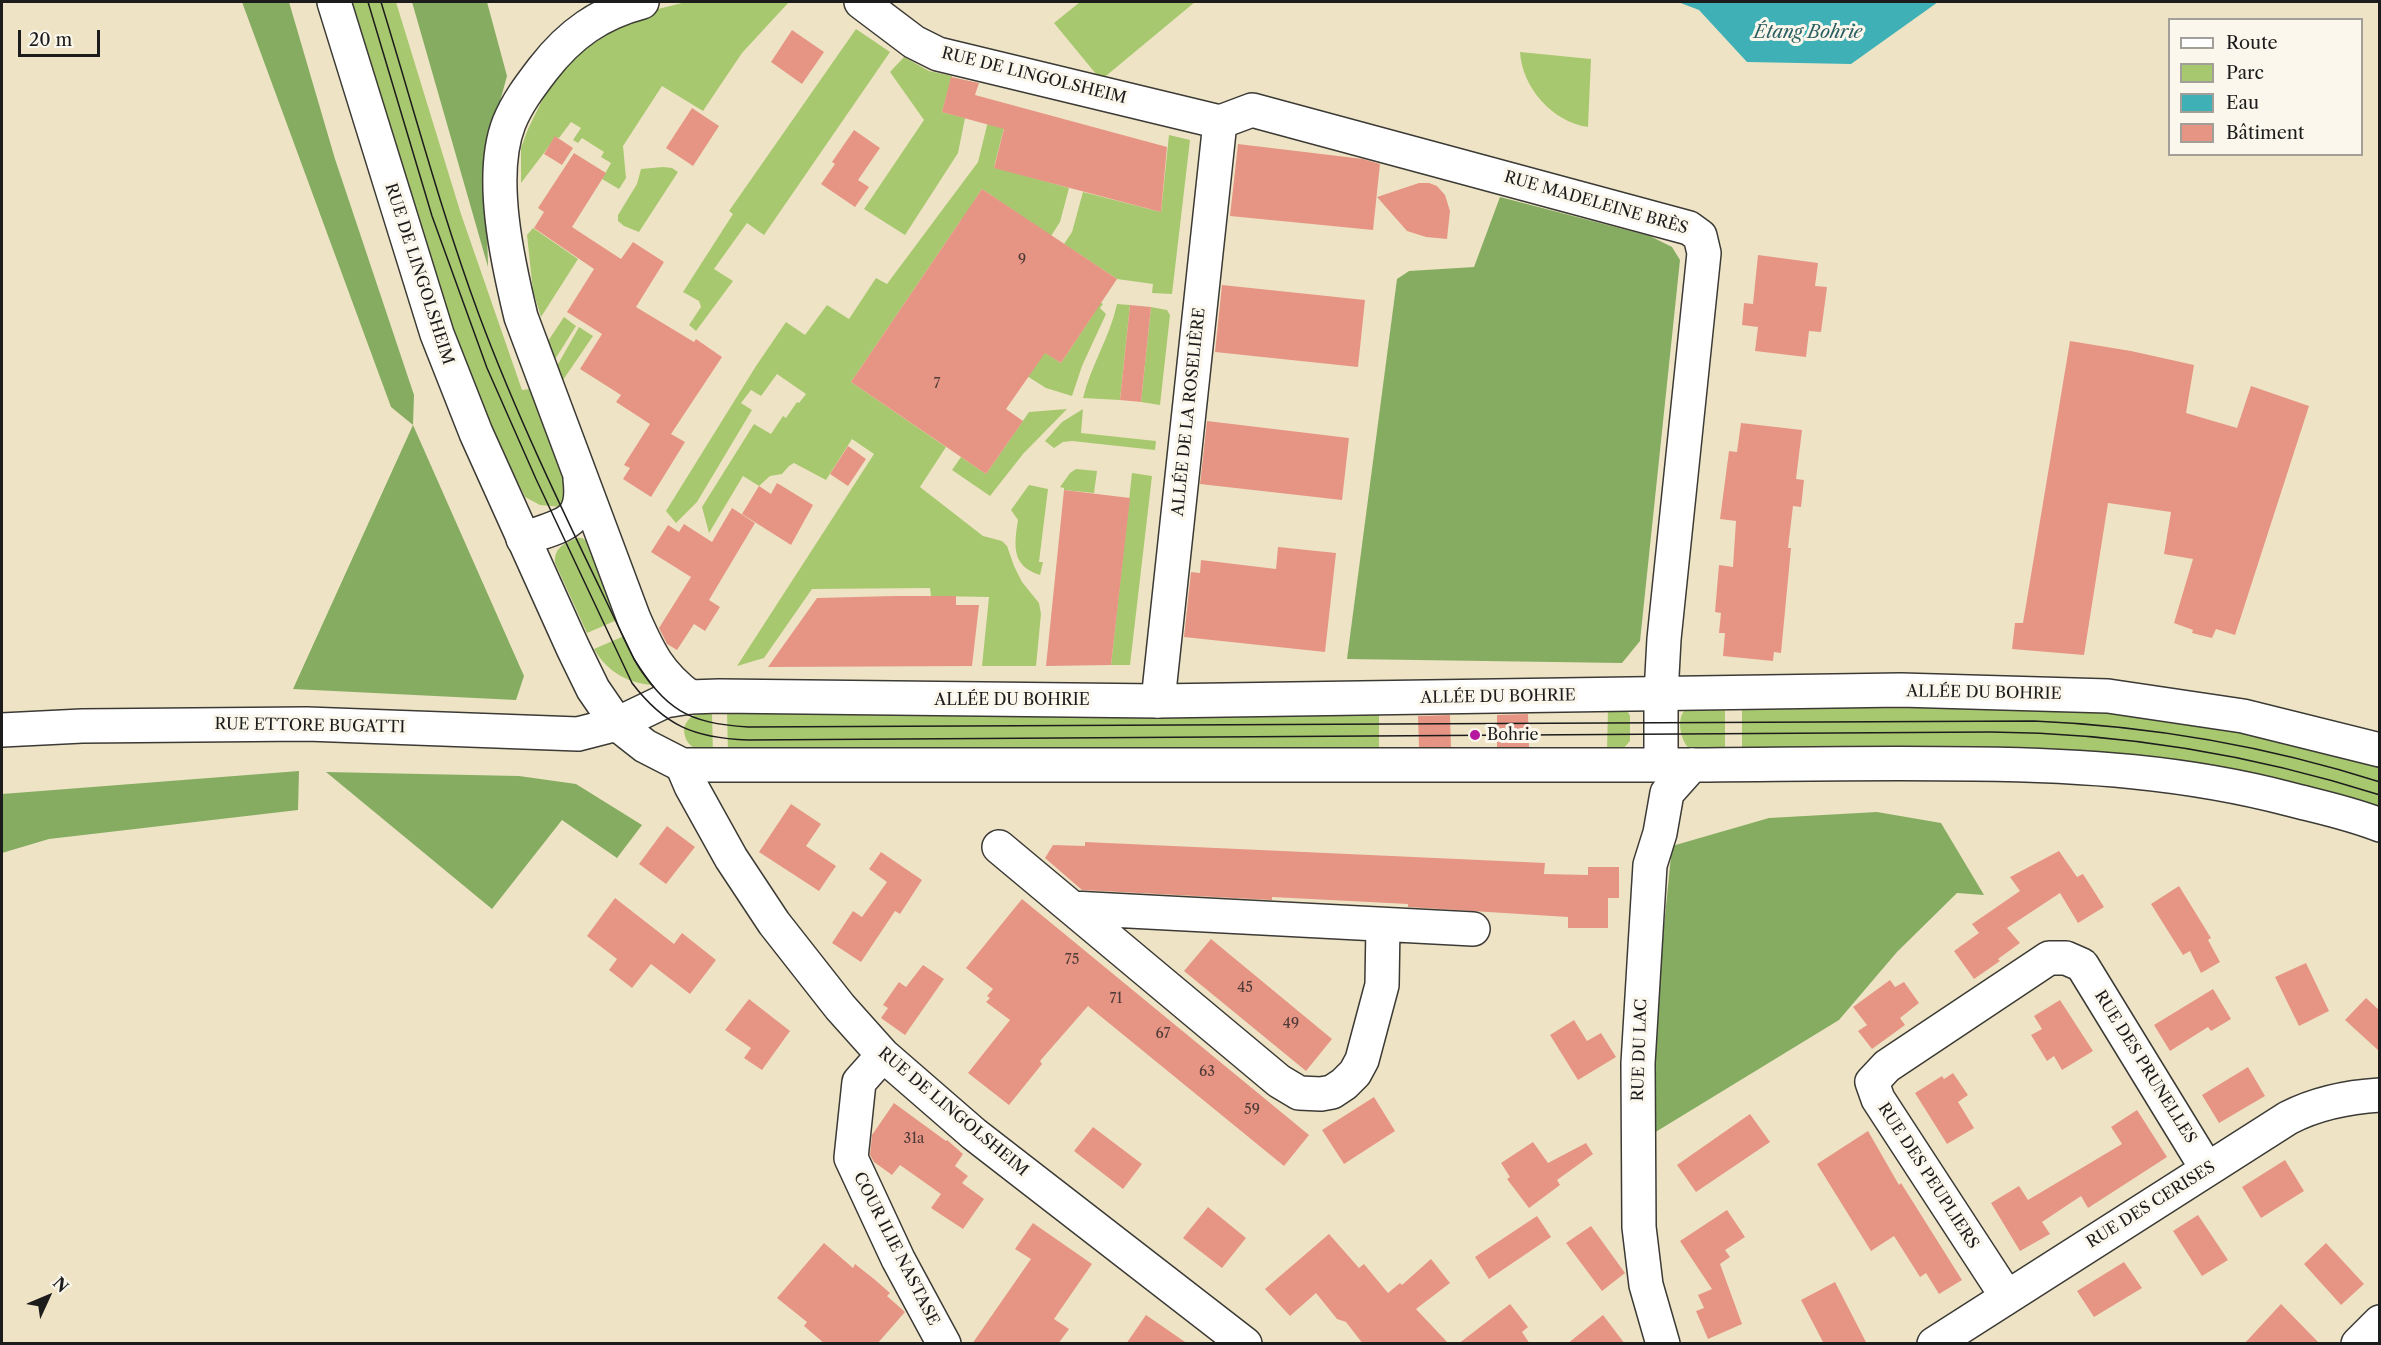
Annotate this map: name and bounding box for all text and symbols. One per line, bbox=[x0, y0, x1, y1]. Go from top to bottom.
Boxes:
scale bar bbox=[21, 18, 104, 56]
legend bbox=[2168, 18, 2363, 156]
water label: Étang Bohrie bbox=[1754, 22, 1862, 44]
text: 20 m bbox=[29, 29, 72, 51]
text: Route bbox=[2226, 32, 2278, 54]
street label: RUE DE LINGOLSHEIM bbox=[940, 44, 1128, 108]
text: Parc bbox=[2226, 62, 2264, 84]
text: Eau bbox=[2226, 92, 2259, 114]
text: Bâtiment bbox=[2226, 122, 2304, 144]
street label: RUE MADELEINE BRÈS bbox=[1502, 168, 1690, 238]
street label: RUE DE LINGOLSHEIM bbox=[381, 181, 457, 367]
house number: 9 bbox=[1018, 252, 1026, 268]
street label: ALLÉE DE LA ROSELIÈRE bbox=[1169, 307, 1209, 517]
house number: 7 bbox=[934, 376, 940, 392]
street label: ALLÉE DU BOHRIE bbox=[1906, 682, 2062, 704]
street label: ALLÉE DU BOHRIE bbox=[1420, 686, 1576, 708]
street label: ALLÉE DU BOHRIE bbox=[934, 690, 1090, 710]
street label: RUE ETTORE BUGATTI bbox=[214, 715, 406, 737]
place label: Bohrie bbox=[1487, 725, 1539, 745]
marker: Bohrie bbox=[1468, 728, 1482, 742]
house number: 75 bbox=[1065, 952, 1079, 968]
house number: 45 bbox=[1237, 980, 1253, 996]
street label: RUE DES PRUNELLES bbox=[2090, 987, 2200, 1147]
house number: 71 bbox=[1110, 991, 1122, 1007]
street label: RUE DU LAC bbox=[1629, 998, 1651, 1102]
house number: 49 bbox=[1283, 1016, 1299, 1032]
house number: 67 bbox=[1156, 1026, 1170, 1042]
street label: RUE DE LINGOLSHEIM bbox=[874, 1044, 1032, 1180]
house number: 63 bbox=[1199, 1064, 1215, 1080]
street label: RUE DES PEUPLIERS bbox=[1874, 1100, 1982, 1252]
house number: 59 bbox=[1244, 1102, 1260, 1118]
house number: 31a bbox=[904, 1131, 924, 1147]
street label: RUE DES CERISES bbox=[2083, 1158, 2219, 1252]
street label: COUR ILIE NASTASE bbox=[849, 1169, 943, 1329]
north arrow bbox=[18, 1267, 78, 1327]
text: N bbox=[49, 1273, 73, 1296]

